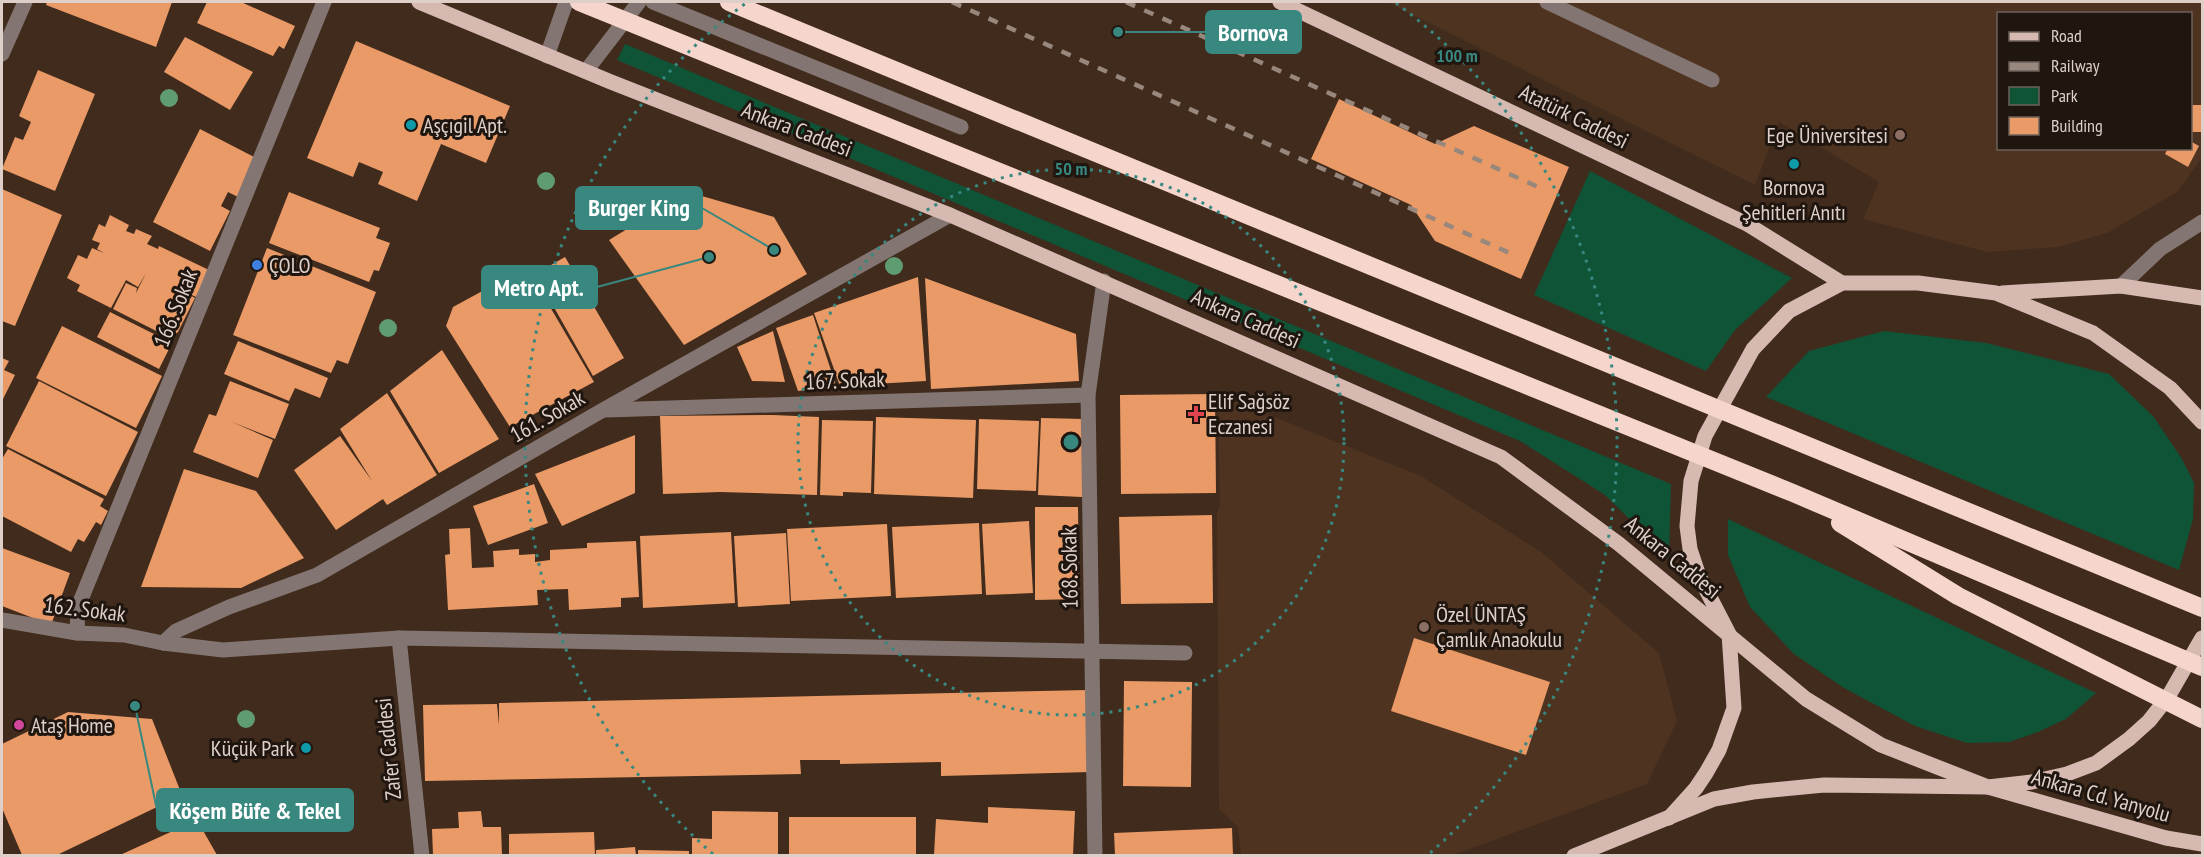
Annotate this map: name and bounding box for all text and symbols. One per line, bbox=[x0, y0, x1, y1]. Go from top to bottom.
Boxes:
callout: Bornova bbox=[1206, 11, 1301, 53]
legend bbox=[1997, 12, 2192, 150]
text: Bornova bbox=[1218, 17, 1288, 48]
text: Road bbox=[2051, 24, 2082, 47]
text: 100 m bbox=[1436, 44, 1478, 67]
text: Railway bbox=[2051, 54, 2100, 77]
street label: Atatürk Caddesi bbox=[1515, 78, 1633, 154]
text: Park bbox=[2051, 84, 2078, 107]
street label: Ankara Caddesi bbox=[738, 95, 856, 163]
place label: Aşçıgil Apt. bbox=[423, 111, 507, 139]
text: Building bbox=[2051, 114, 2103, 137]
marker: Aşçıgil Apt. bbox=[404, 118, 418, 132]
place label: Ege Üniversitesi bbox=[1766, 121, 1888, 149]
marker: Ege Üniversitesi bbox=[1893, 128, 1907, 142]
text: 50 m bbox=[1055, 157, 1087, 180]
marker: Bornova Şehitleri Anıtı bbox=[1787, 157, 1801, 171]
place label: Bornova Şehitleri Anıtı bbox=[1742, 173, 1846, 226]
callout: Burger King bbox=[576, 187, 702, 229]
text: Burger King bbox=[588, 192, 690, 223]
place label: ÇOLO bbox=[269, 251, 311, 279]
marker: ÇOLO bbox=[250, 258, 264, 272]
street label: 166. Sokak bbox=[147, 264, 203, 351]
callout: Metro Apt. bbox=[482, 266, 597, 308]
text: Metro Apt. bbox=[494, 272, 584, 303]
street label: Ankara Caddesi bbox=[1187, 282, 1305, 354]
street label: 167. Sokak bbox=[805, 365, 886, 395]
street label: 161. Sokak bbox=[505, 383, 590, 449]
place label: Elif Sağsöz Eczanesi bbox=[1208, 387, 1290, 440]
marker: Elif Sağsöz Eczanesi bbox=[1189, 407, 1203, 421]
centre of rings bbox=[1061, 432, 1081, 452]
street label: Ankara Caddesi bbox=[1619, 510, 1727, 604]
street label: 168. Sokak bbox=[1054, 526, 1084, 609]
street label: 162. Sokak bbox=[43, 590, 128, 628]
place label: Özel ÜNTAŞ Çamlık Anaokulu bbox=[1436, 600, 1562, 653]
marker: Özel ÜNTAŞ Çamlık Anaokulu bbox=[1417, 620, 1431, 634]
street label: Zafer Caddesi bbox=[369, 697, 407, 801]
place label: Ataş Home bbox=[31, 711, 113, 739]
marker: Ataş Home bbox=[12, 718, 26, 732]
place label: Küçük Park bbox=[211, 734, 294, 762]
marker: Küçük Park bbox=[299, 741, 313, 755]
street label: Ankara Cd. Yanyolu bbox=[2029, 762, 2173, 828]
callout: Köşem Büfe & Tekel bbox=[157, 789, 353, 831]
text: Köşem Büfe & Tekel bbox=[170, 795, 341, 826]

